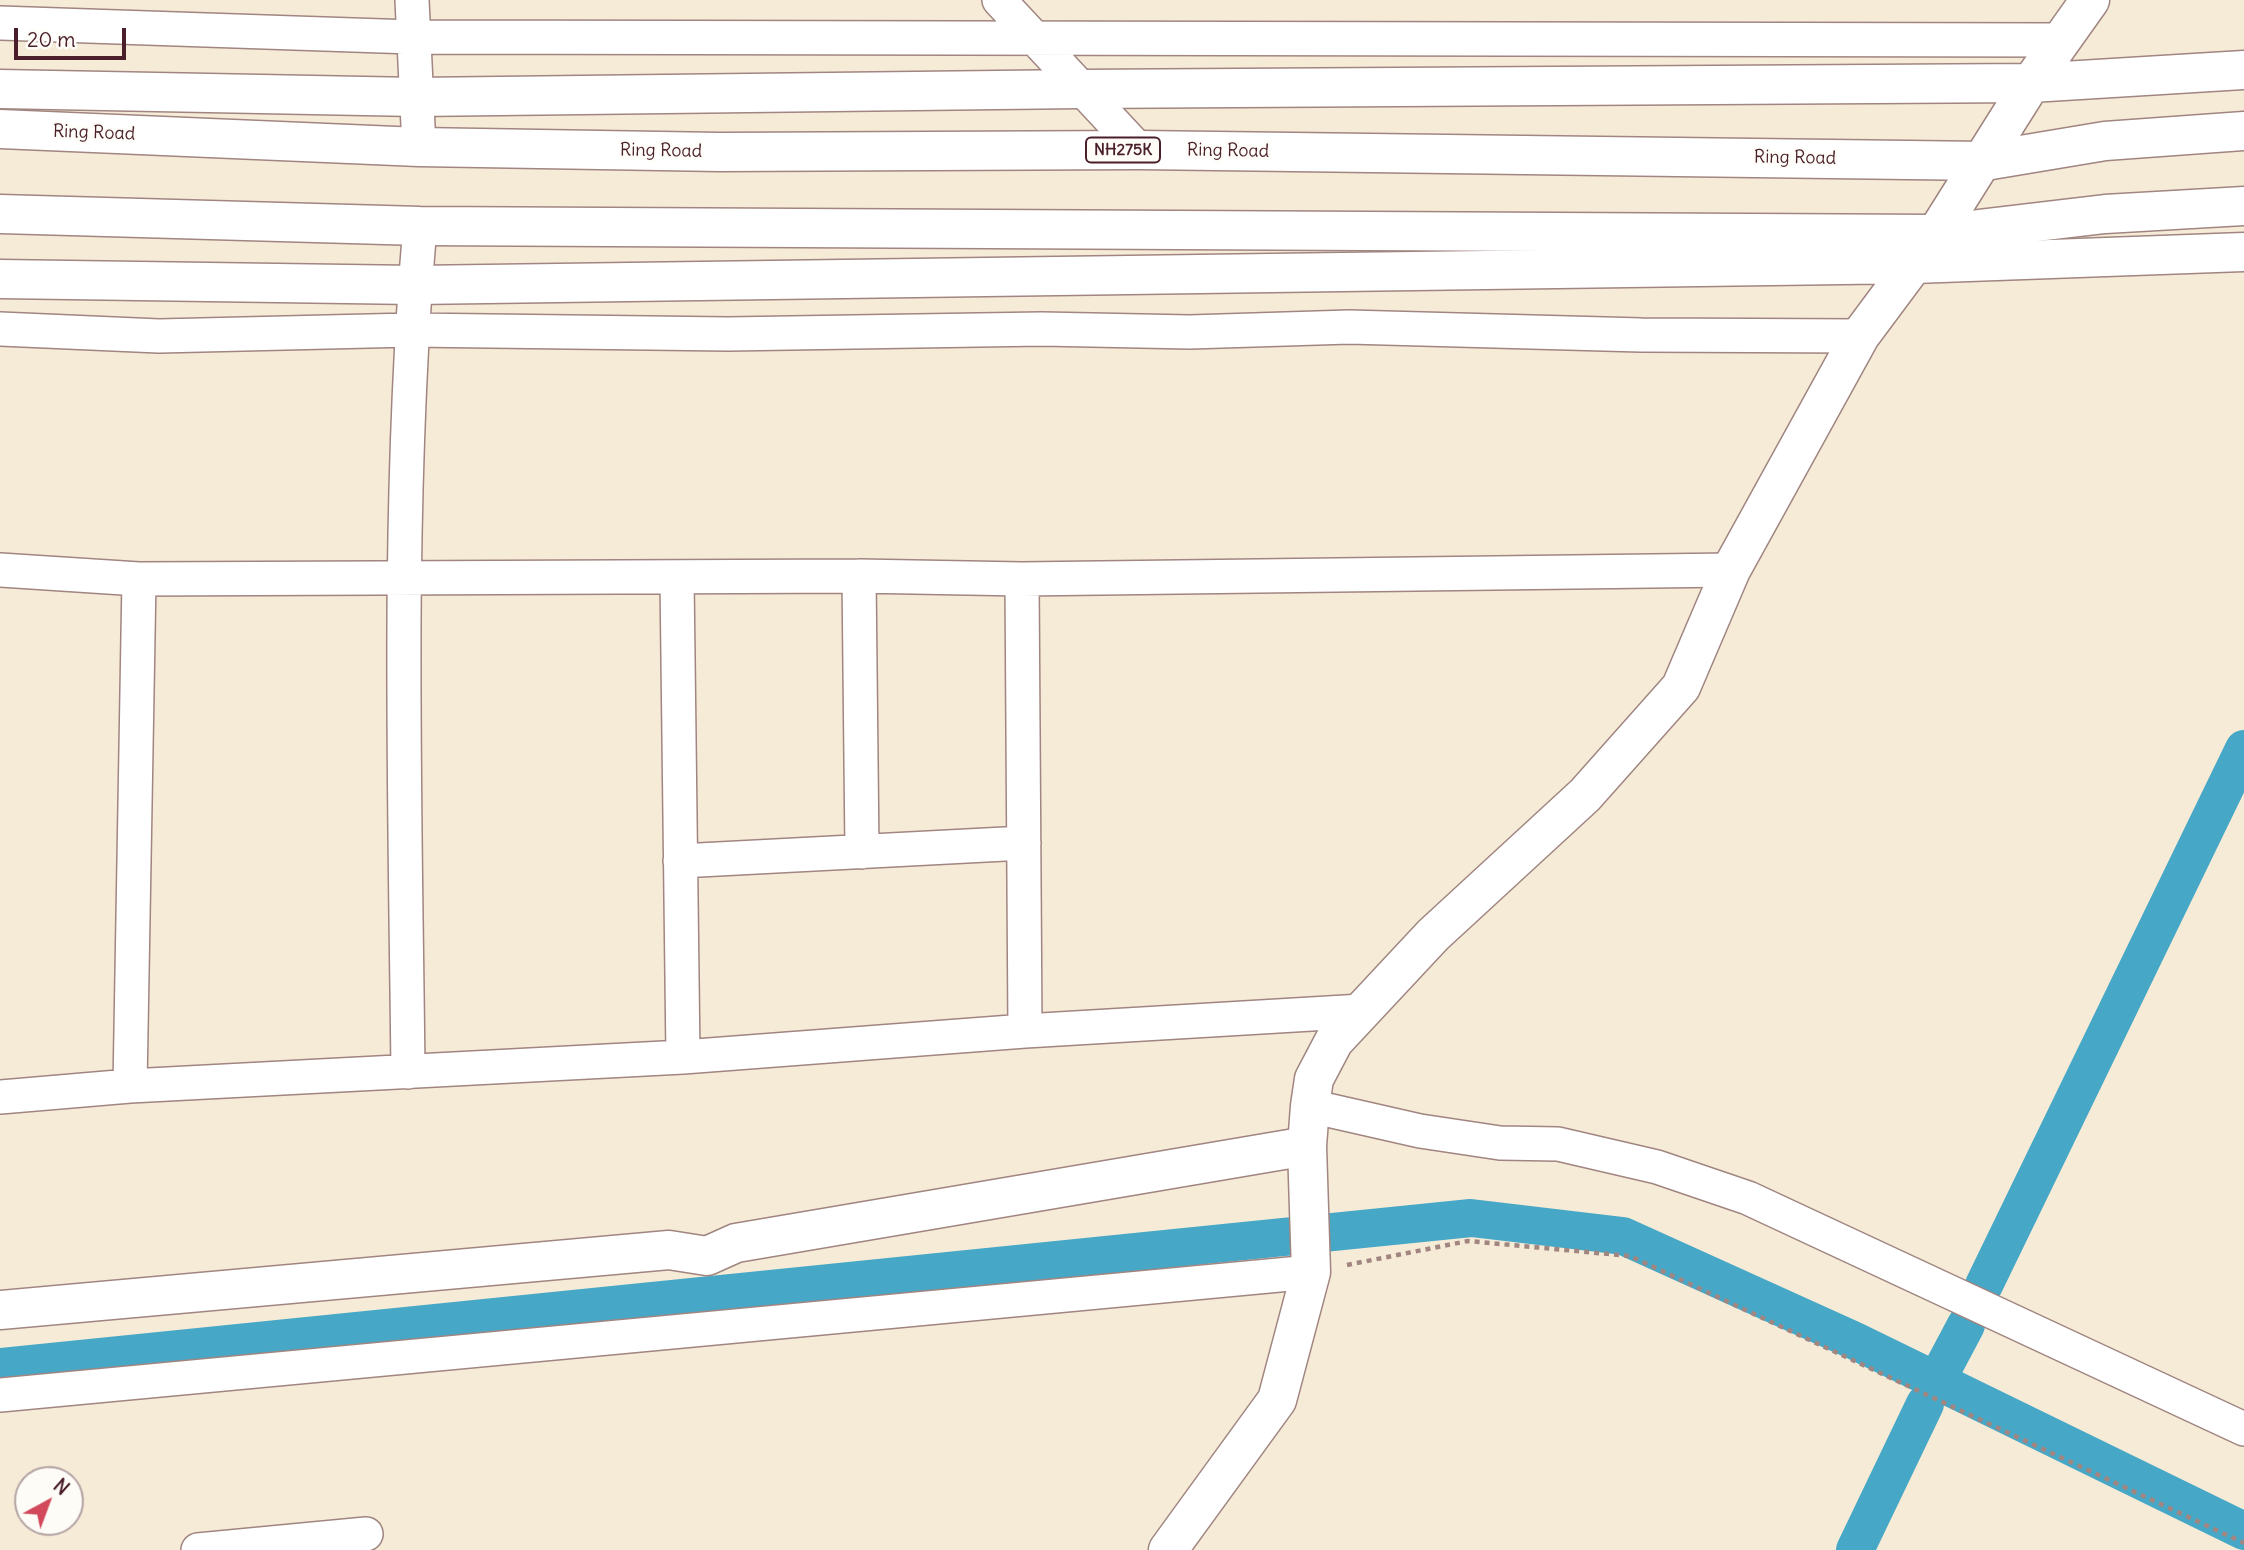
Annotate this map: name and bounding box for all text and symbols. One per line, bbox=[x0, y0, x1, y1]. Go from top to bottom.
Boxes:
scale bar bbox=[18, 14, 130, 58]
text: 20 m bbox=[27, 26, 76, 53]
street label: Ring Road bbox=[52, 121, 136, 145]
road number: NH275K bbox=[1086, 138, 1160, 162]
street label: Ring Road bbox=[620, 139, 702, 163]
street label: Ring Road bbox=[1187, 139, 1269, 163]
street label: Ring Road bbox=[1754, 146, 1836, 170]
north arrow bbox=[14, 1466, 84, 1536]
text: N bbox=[49, 1473, 74, 1500]

